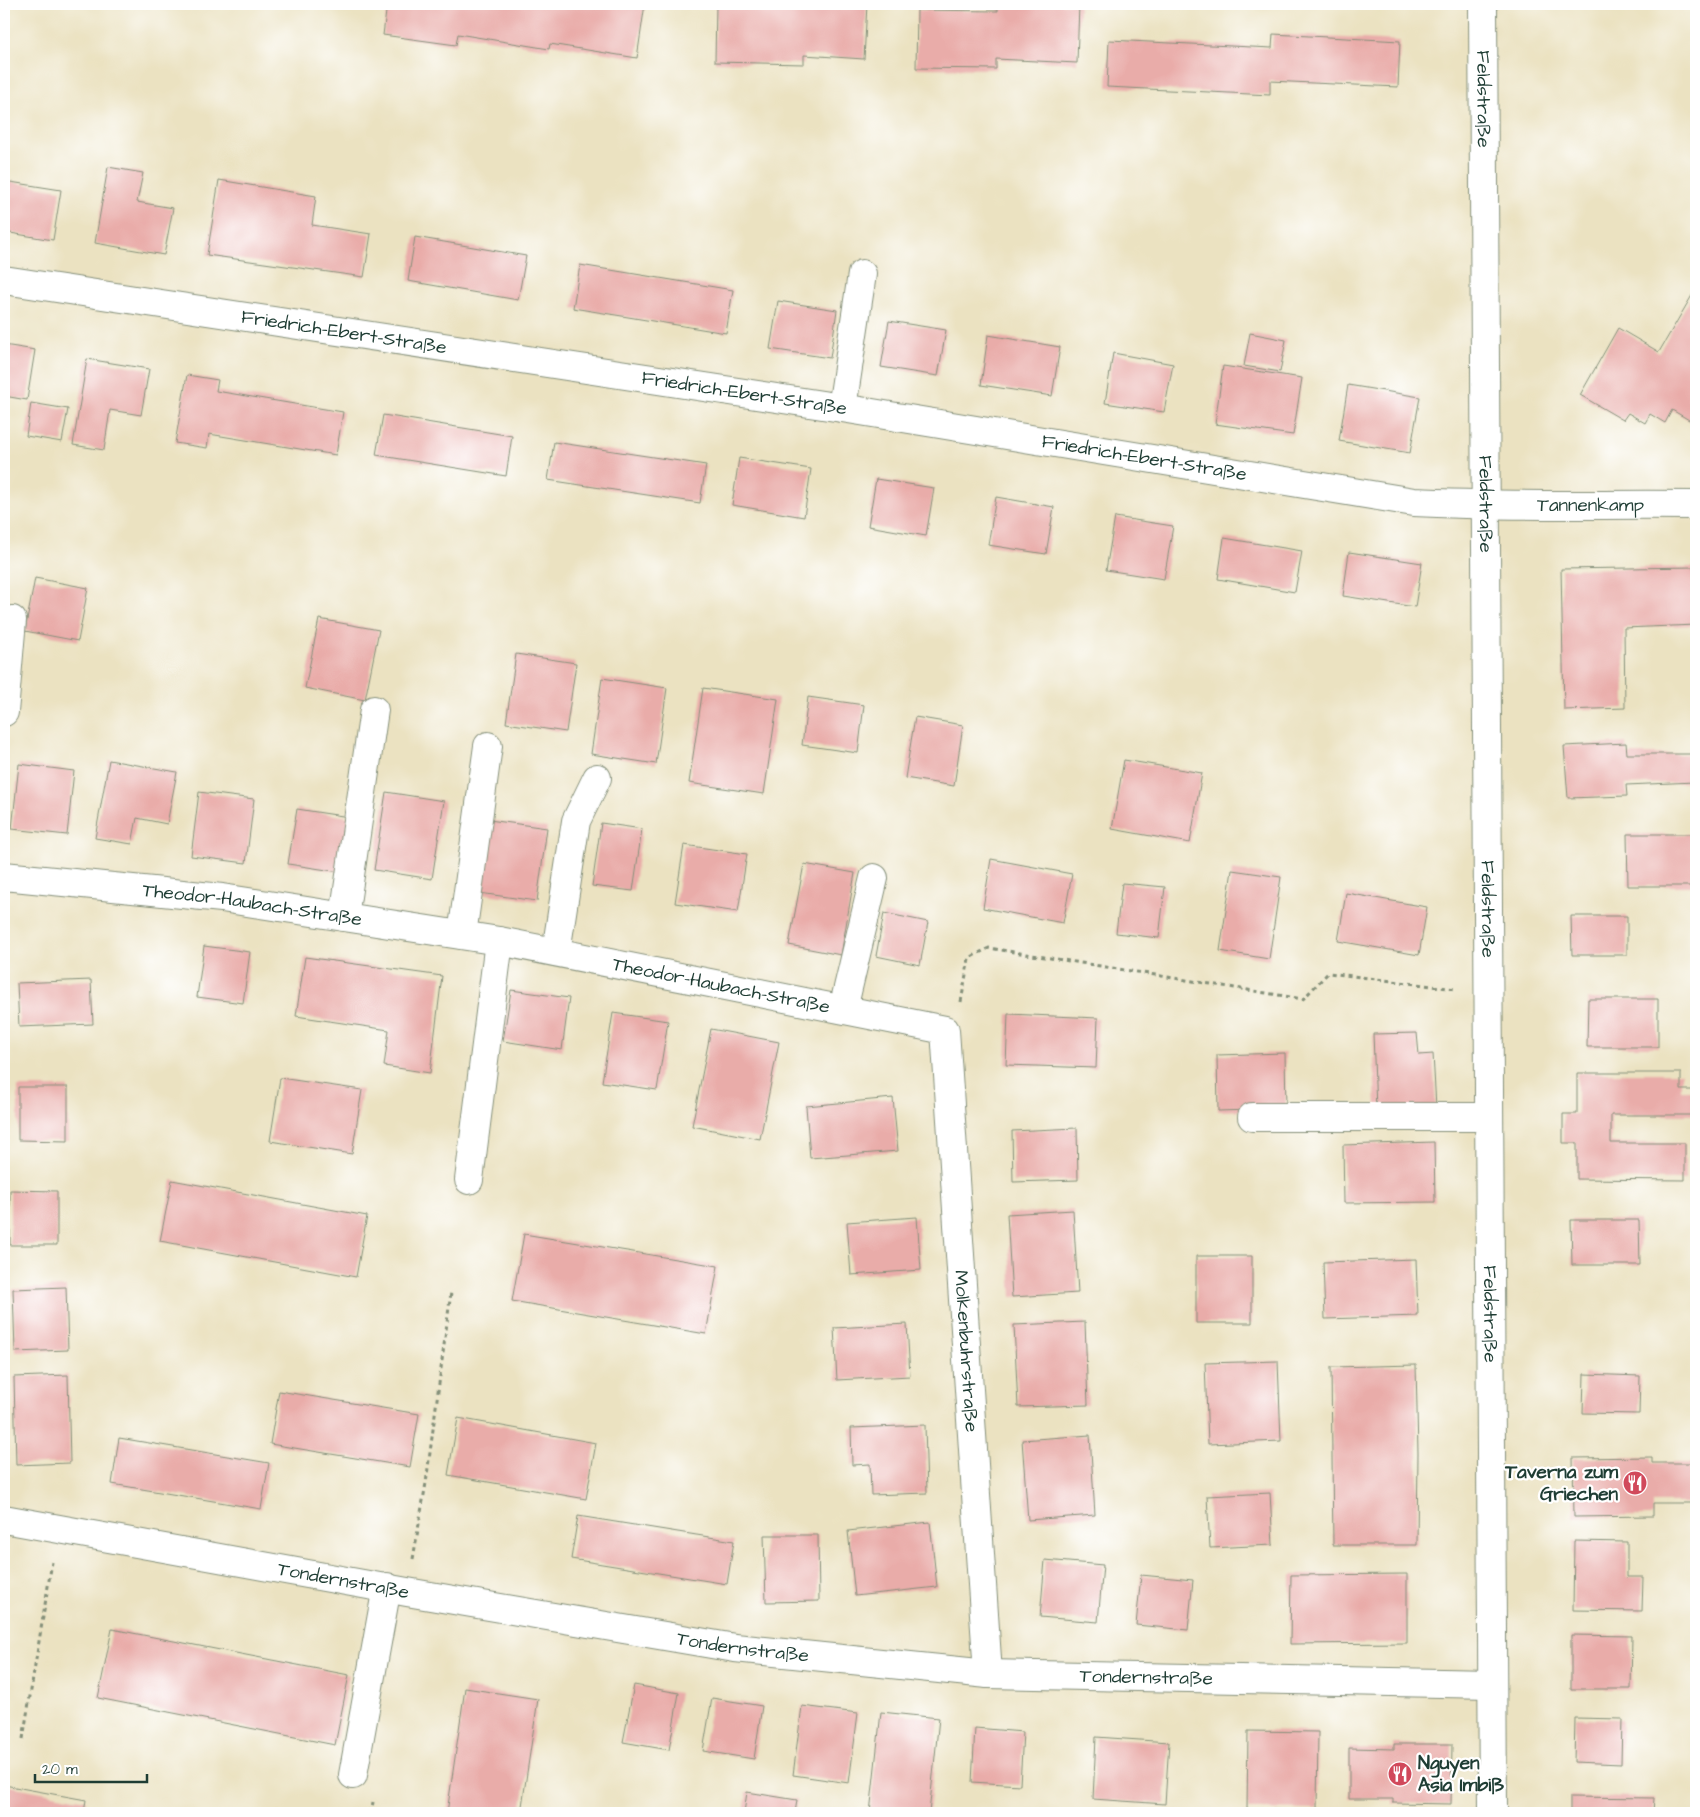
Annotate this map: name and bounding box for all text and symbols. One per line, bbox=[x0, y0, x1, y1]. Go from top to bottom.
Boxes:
street label: Feldstraße bbox=[1470, 50, 1497, 148]
street label: Friedrich-Ebert-Straße bbox=[239, 303, 449, 361]
street label: Friedrich-Ebert-Straße bbox=[640, 364, 849, 422]
street label: Friedrich-Ebert-Straße bbox=[1040, 428, 1249, 488]
street label: Feldstraße bbox=[1472, 455, 1500, 553]
street label: Tannenkamp bbox=[1537, 491, 1645, 519]
street label: Feldstraße bbox=[1474, 860, 1502, 958]
street label: Theodor-Haubach-Straße bbox=[141, 877, 364, 933]
street label: Theodor-Haubach-Straße bbox=[610, 950, 832, 1020]
street label: Feldstraße bbox=[1476, 1265, 1504, 1363]
street label: Molkenbuhrstraße bbox=[948, 1269, 985, 1433]
place label: Taverna zum Griechen bbox=[1504, 1459, 1619, 1508]
restaurant icon: Taverna zum Griechen bbox=[1622, 1470, 1648, 1496]
street label: Tondernstraße bbox=[276, 1555, 411, 1606]
street label: Tondernstraße bbox=[675, 1625, 810, 1669]
street label: Tondernstraße bbox=[1079, 1662, 1213, 1692]
place label: Nguyen Asia Imbiß bbox=[1418, 1750, 1505, 1799]
scale bar bbox=[35, 1752, 148, 1784]
text: 20 m bbox=[42, 1759, 78, 1780]
restaurant icon: Nguyen Asia Imbiß bbox=[1387, 1761, 1413, 1787]

